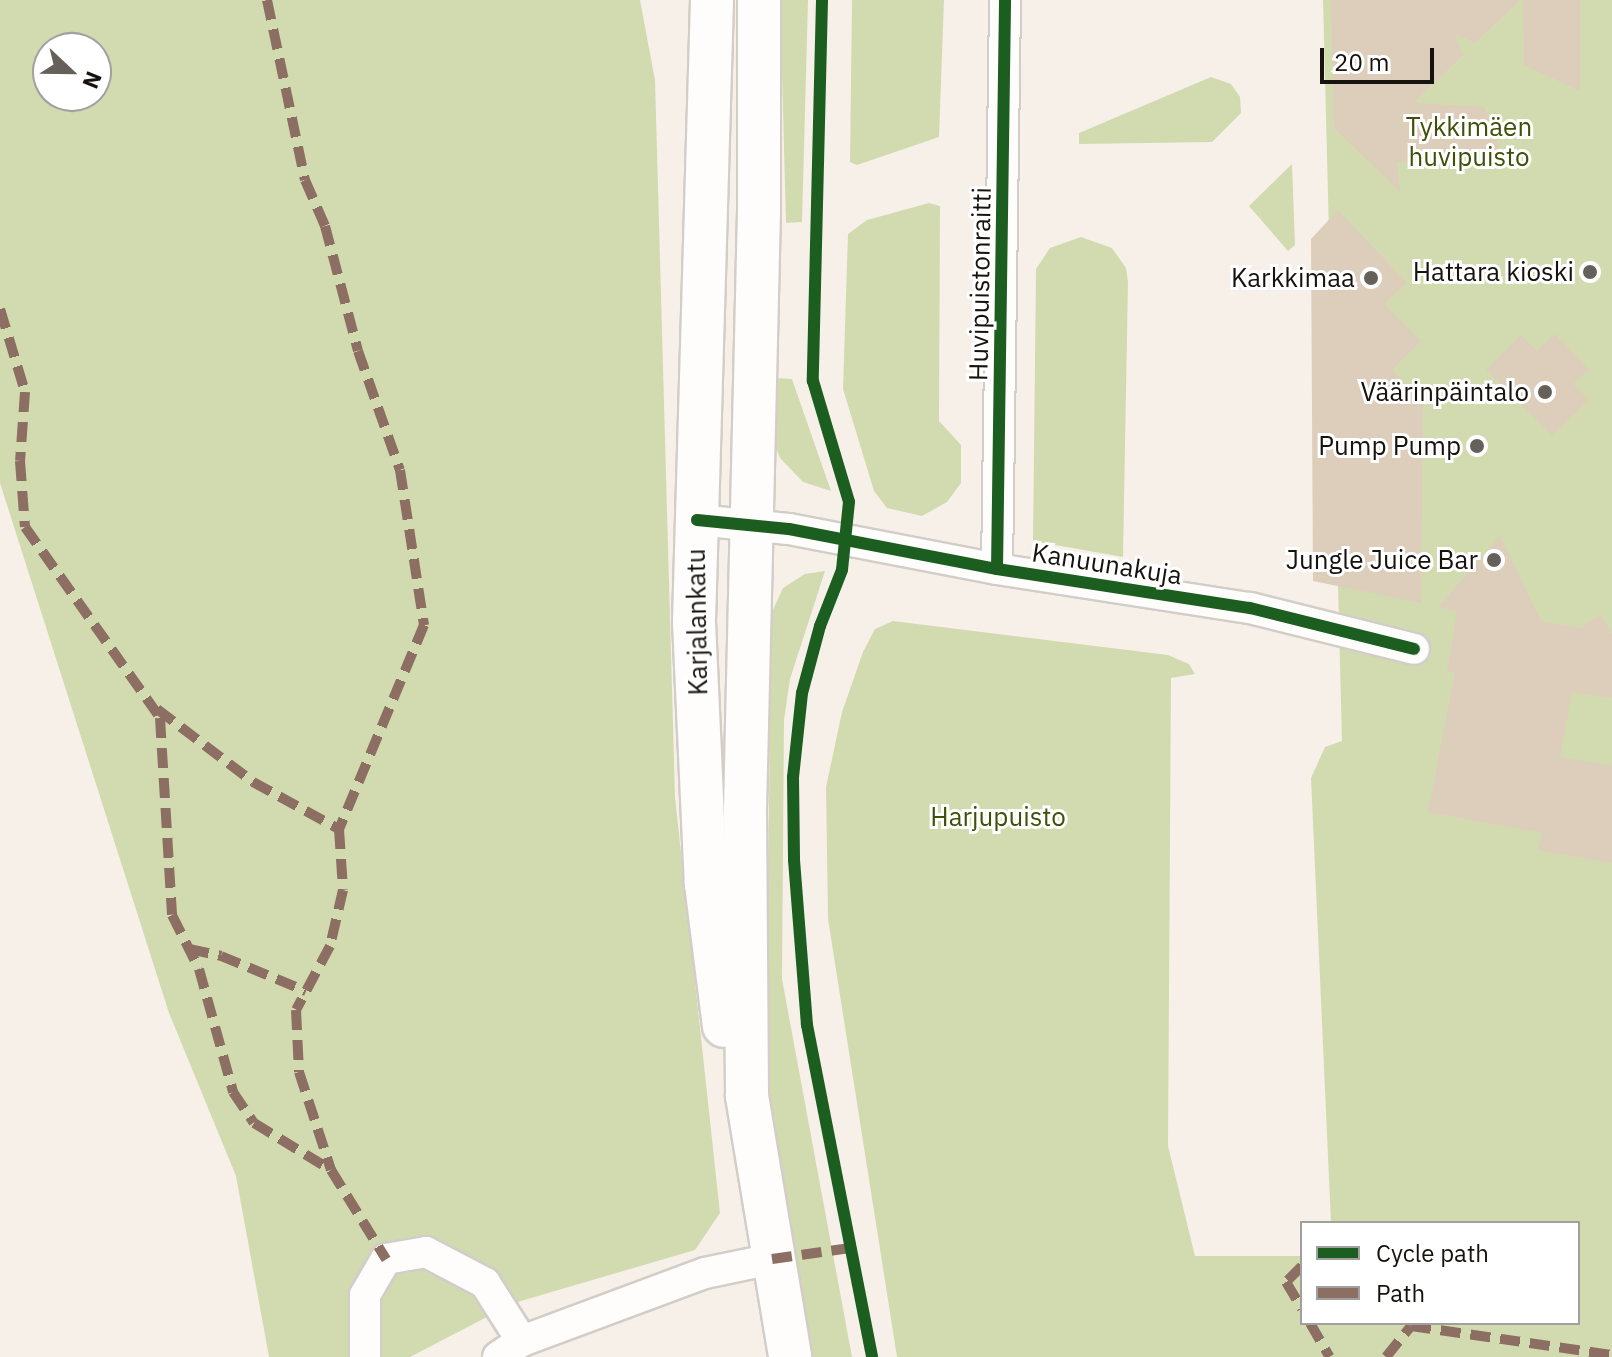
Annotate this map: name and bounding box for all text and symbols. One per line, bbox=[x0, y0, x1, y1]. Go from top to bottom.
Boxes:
north arrow bbox=[32, 32, 112, 112]
scale bar bbox=[1324, 32, 1438, 82]
text: 20 m bbox=[1334, 46, 1389, 78]
text: N bbox=[76, 68, 109, 93]
park label: Tykkimäen huvipuisto bbox=[1406, 111, 1532, 172]
street label: Huvipuistonraitti bbox=[963, 187, 997, 381]
place label: Hattara kioski bbox=[1413, 256, 1574, 288]
place label: Karkkimaa bbox=[1231, 262, 1355, 294]
marker: Hattara kioski bbox=[1581, 263, 1599, 281]
marker: Karkkimaa bbox=[1362, 269, 1380, 287]
place label: Väärinpäintalo bbox=[1360, 376, 1529, 408]
marker: Väärinpäintalo bbox=[1536, 383, 1554, 401]
place label: Pump Pump bbox=[1318, 430, 1461, 462]
marker: Pump Pump bbox=[1468, 437, 1486, 455]
street label: Kanuunakuja bbox=[1030, 537, 1184, 591]
place label: Jungle Juice Bar bbox=[1286, 544, 1478, 576]
street label: Karjalankatu bbox=[680, 548, 714, 696]
marker: Jungle Juice Bar bbox=[1485, 551, 1503, 569]
park label: Harjupuisto bbox=[930, 801, 1066, 833]
legend bbox=[1300, 1221, 1580, 1325]
text: Cycle path bbox=[1376, 1237, 1489, 1269]
text: Path bbox=[1376, 1277, 1425, 1309]

